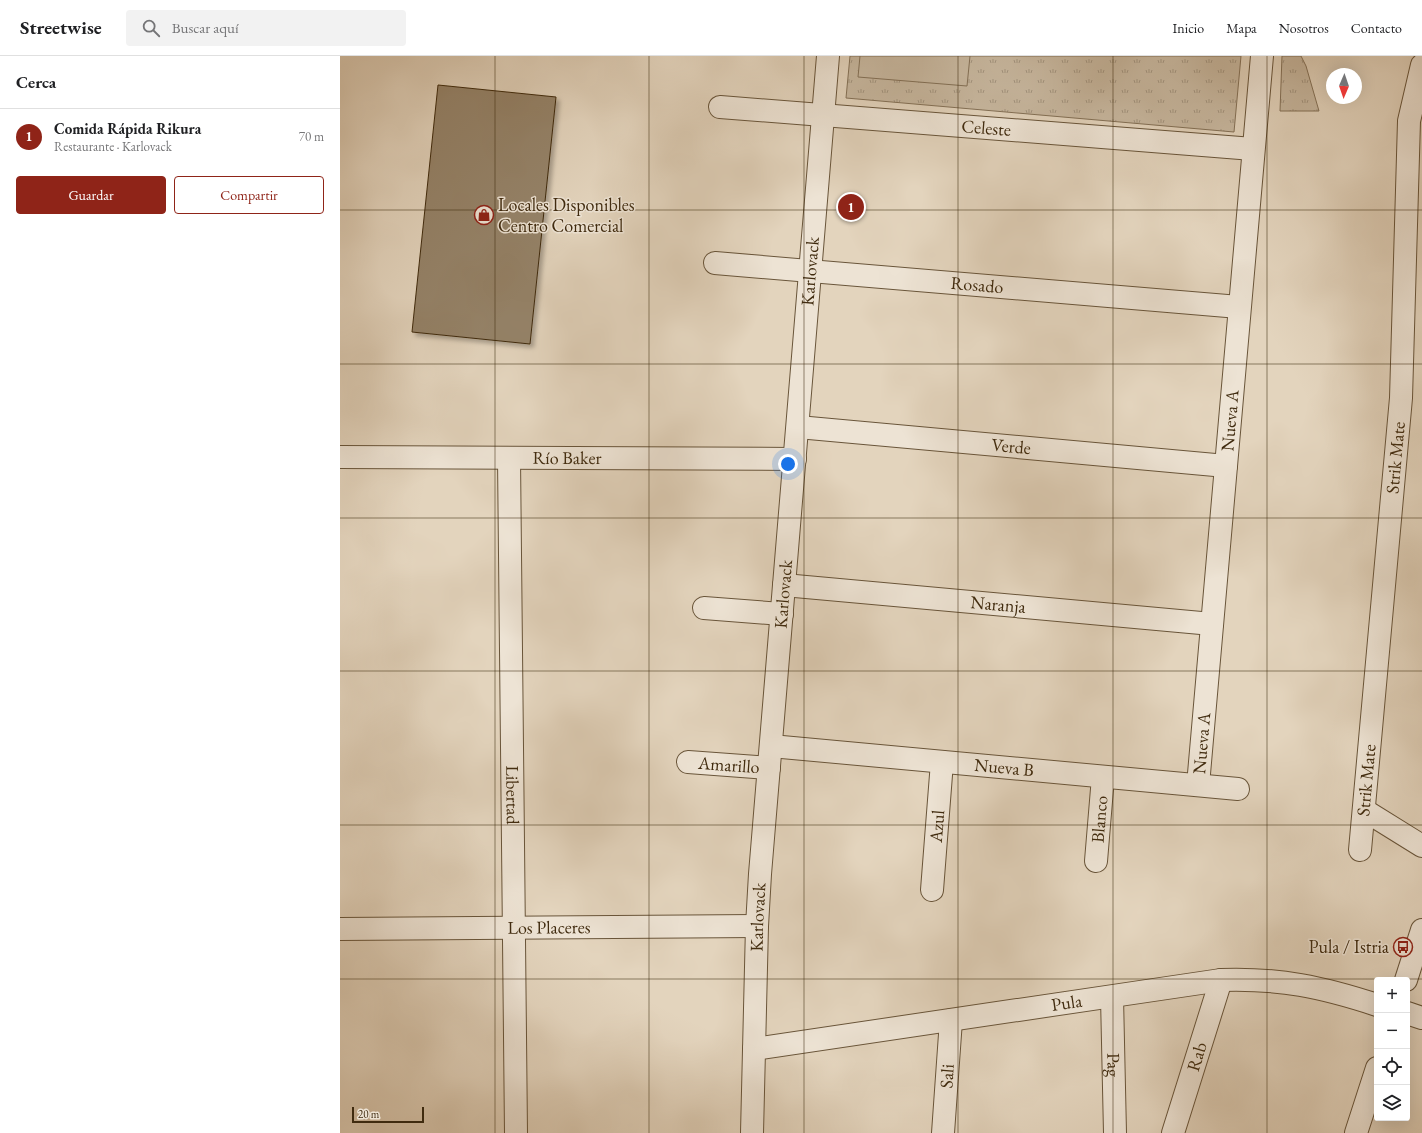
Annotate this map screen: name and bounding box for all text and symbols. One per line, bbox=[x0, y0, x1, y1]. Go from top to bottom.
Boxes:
search box bbox=[126, 10, 406, 46]
text: Streetwise bbox=[20, 15, 102, 40]
icon: search bbox=[140, 17, 162, 39]
text: Buscar aquí bbox=[172, 18, 239, 37]
text: Inicio bbox=[1173, 19, 1204, 37]
text: Mapa bbox=[1226, 19, 1257, 37]
text: Nosotros bbox=[1279, 19, 1329, 37]
text: Contacto bbox=[1351, 19, 1402, 37]
north arrow bbox=[1326, 68, 1362, 104]
text: Cerca bbox=[16, 71, 56, 93]
street label: Celeste bbox=[961, 114, 1012, 141]
text: Comida Rápida Rikura bbox=[54, 119, 201, 138]
text: 1 bbox=[26, 128, 32, 145]
text: 70 m bbox=[299, 128, 324, 145]
text: Restaurante · Karlovack bbox=[54, 138, 172, 155]
button: Guardar bbox=[16, 176, 166, 214]
button: Compartir bbox=[174, 176, 324, 214]
pin: 1 bbox=[838, 192, 864, 222]
place label: Locales Disponibles Centro Comercial bbox=[498, 193, 635, 237]
shop icon: Locales Disponibles Centro Comercial bbox=[473, 204, 495, 226]
street label: Karlovack bbox=[795, 235, 824, 307]
street label: Rosado bbox=[950, 271, 1004, 298]
street label: Nueva A bbox=[1215, 388, 1244, 452]
street label: Strik Mate bbox=[1380, 421, 1410, 495]
street label: Verde bbox=[990, 433, 1032, 459]
street label: Río Baker bbox=[532, 446, 602, 469]
your location bbox=[778, 454, 798, 474]
street label: Karlovack bbox=[768, 558, 797, 629]
street label: Naranja bbox=[970, 590, 1028, 618]
street label: Nueva A bbox=[1187, 711, 1215, 775]
street label: Strik Mate bbox=[1351, 743, 1381, 817]
street label: Amarillo bbox=[696, 751, 761, 778]
street label: Nueva B bbox=[973, 753, 1035, 781]
street label: Libertad bbox=[501, 765, 525, 826]
street label: Blanco bbox=[1086, 794, 1112, 844]
street label: Azul bbox=[924, 809, 949, 844]
street label: Karlovack bbox=[744, 881, 771, 952]
street label: Los Placeres bbox=[507, 915, 591, 939]
place label: Pula / Istria bbox=[1309, 935, 1390, 958]
bus stop icon: Pula / Istria bbox=[1392, 936, 1414, 958]
map controls bbox=[1374, 977, 1410, 1121]
button: + bbox=[1374, 977, 1410, 1013]
street label: Pula bbox=[1050, 989, 1084, 1016]
button: − bbox=[1374, 1013, 1410, 1049]
street label: Rab bbox=[1181, 1039, 1212, 1074]
button: locate bbox=[1374, 1049, 1410, 1085]
street label: Pag bbox=[1102, 1053, 1126, 1077]
street label: Sali bbox=[934, 1063, 959, 1089]
button: layers bbox=[1374, 1085, 1410, 1121]
scale bar bbox=[352, 1105, 424, 1124]
text: 20 m bbox=[358, 1107, 379, 1121]

